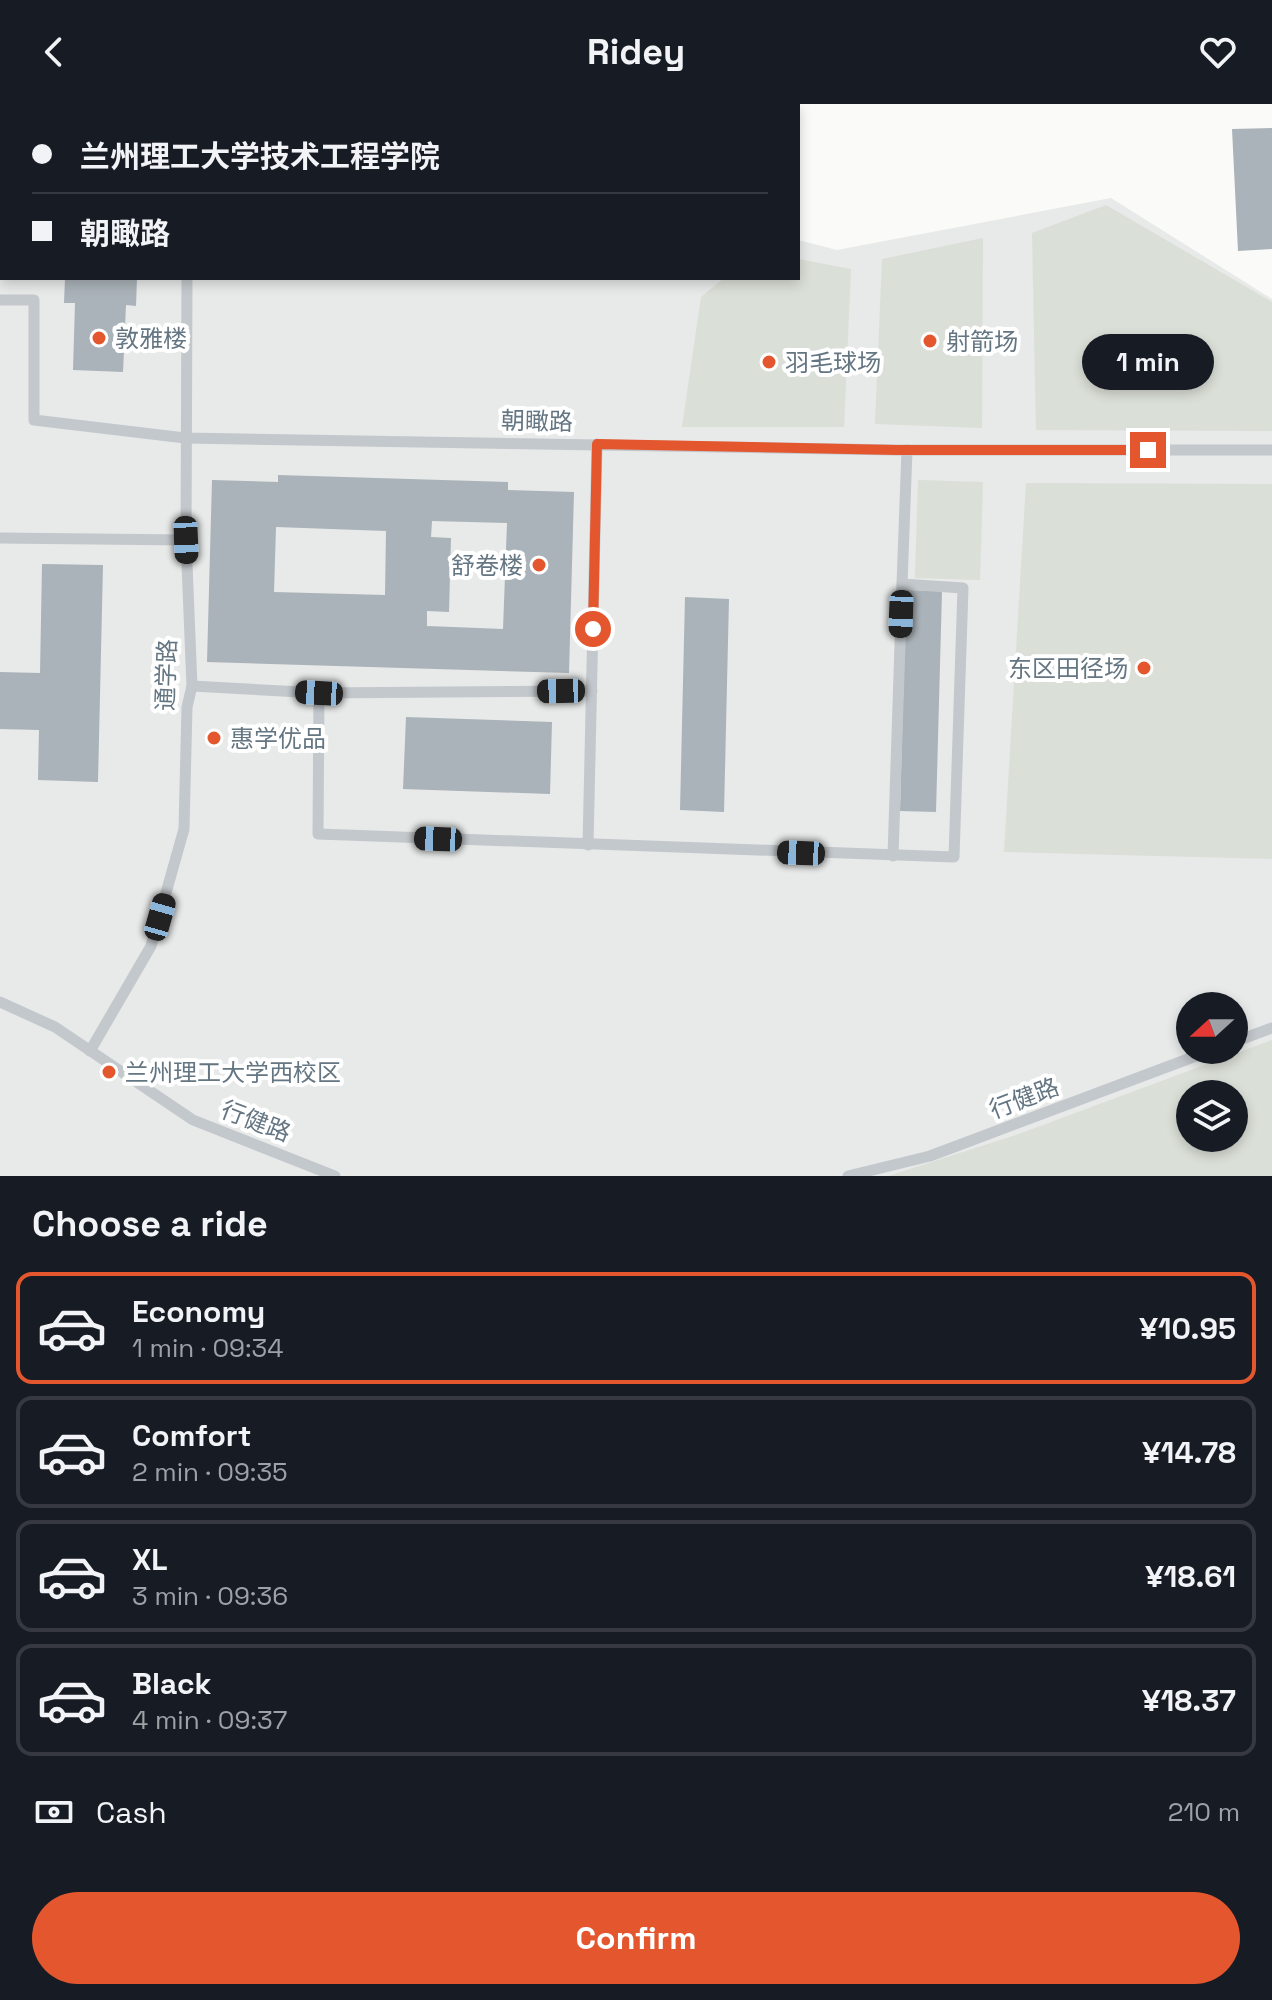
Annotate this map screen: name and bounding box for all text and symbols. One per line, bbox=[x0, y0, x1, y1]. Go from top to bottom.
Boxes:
text: Ridey bbox=[587, 29, 685, 75]
icon: back bbox=[32, 30, 76, 74]
icon: heart bbox=[1196, 30, 1240, 74]
text: 兰州理工大学技术工程学院 bbox=[80, 137, 440, 176]
text: 朝瞰路 bbox=[80, 214, 170, 253]
place label: 敦雅楼 bbox=[115, 323, 187, 354]
place label: 射箭场 bbox=[946, 326, 1018, 357]
marker: 敦雅楼 bbox=[90, 329, 108, 347]
marker: 射箭场 bbox=[921, 332, 939, 350]
callout: 1 min bbox=[1082, 334, 1214, 390]
text: 1 min bbox=[1116, 345, 1180, 379]
place label: 羽毛球场 bbox=[785, 347, 881, 378]
marker: 羽毛球场 bbox=[760, 353, 778, 371]
street label: 朝瞰路 bbox=[501, 405, 573, 437]
route end bbox=[1130, 432, 1166, 468]
car bbox=[173, 516, 199, 564]
place label: 舒卷楼 bbox=[451, 550, 523, 581]
marker: 舒卷楼 bbox=[530, 556, 548, 574]
car bbox=[888, 590, 914, 638]
route start bbox=[575, 611, 611, 647]
street label: 通学路 bbox=[149, 638, 183, 712]
place label: 东区田径场 bbox=[1008, 653, 1128, 684]
marker: 东区田径场 bbox=[1135, 659, 1153, 677]
car bbox=[537, 679, 585, 703]
car bbox=[294, 680, 344, 706]
place label: 惠学优品 bbox=[230, 723, 326, 754]
marker: 惠学优品 bbox=[205, 729, 223, 747]
car bbox=[414, 826, 462, 852]
car bbox=[777, 840, 825, 866]
car bbox=[142, 891, 178, 943]
north arrow bbox=[1176, 992, 1248, 1064]
map controls bbox=[1176, 992, 1248, 1152]
place label: 兰州理工大学西校区 bbox=[125, 1057, 341, 1088]
marker: 兰州理工大学西校区 bbox=[100, 1063, 118, 1081]
street label: 行健路 bbox=[985, 1071, 1063, 1125]
button: layers bbox=[1176, 1080, 1248, 1152]
street label: 行健路 bbox=[217, 1094, 295, 1148]
text: Choose a ride bbox=[32, 1201, 268, 1247]
icon: car bbox=[36, 1292, 108, 1364]
text: Economy bbox=[132, 1292, 265, 1331]
text: ¥10.95 bbox=[1139, 1309, 1236, 1348]
text: 1 min · 09:34 bbox=[132, 1331, 284, 1365]
icon: car bbox=[36, 1416, 108, 1488]
text: Comfort bbox=[132, 1416, 251, 1455]
text: ¥14.78 bbox=[1142, 1433, 1236, 1472]
text: 2 min · 09:35 bbox=[132, 1455, 288, 1489]
icon: car bbox=[36, 1540, 108, 1612]
text: XL bbox=[132, 1540, 168, 1579]
text: ¥18.61 bbox=[1145, 1557, 1236, 1596]
text: 3 min · 09:36 bbox=[132, 1579, 288, 1613]
icon: car bbox=[36, 1664, 108, 1736]
text: Black bbox=[132, 1664, 211, 1703]
text: ¥18.37 bbox=[1142, 1681, 1236, 1720]
text: 4 min · 09:37 bbox=[132, 1703, 287, 1737]
icon: cash bbox=[32, 1790, 76, 1834]
text: Cash bbox=[96, 1793, 167, 1832]
text: 210 m bbox=[1168, 1795, 1240, 1829]
button: Confirm bbox=[32, 1892, 1240, 1984]

